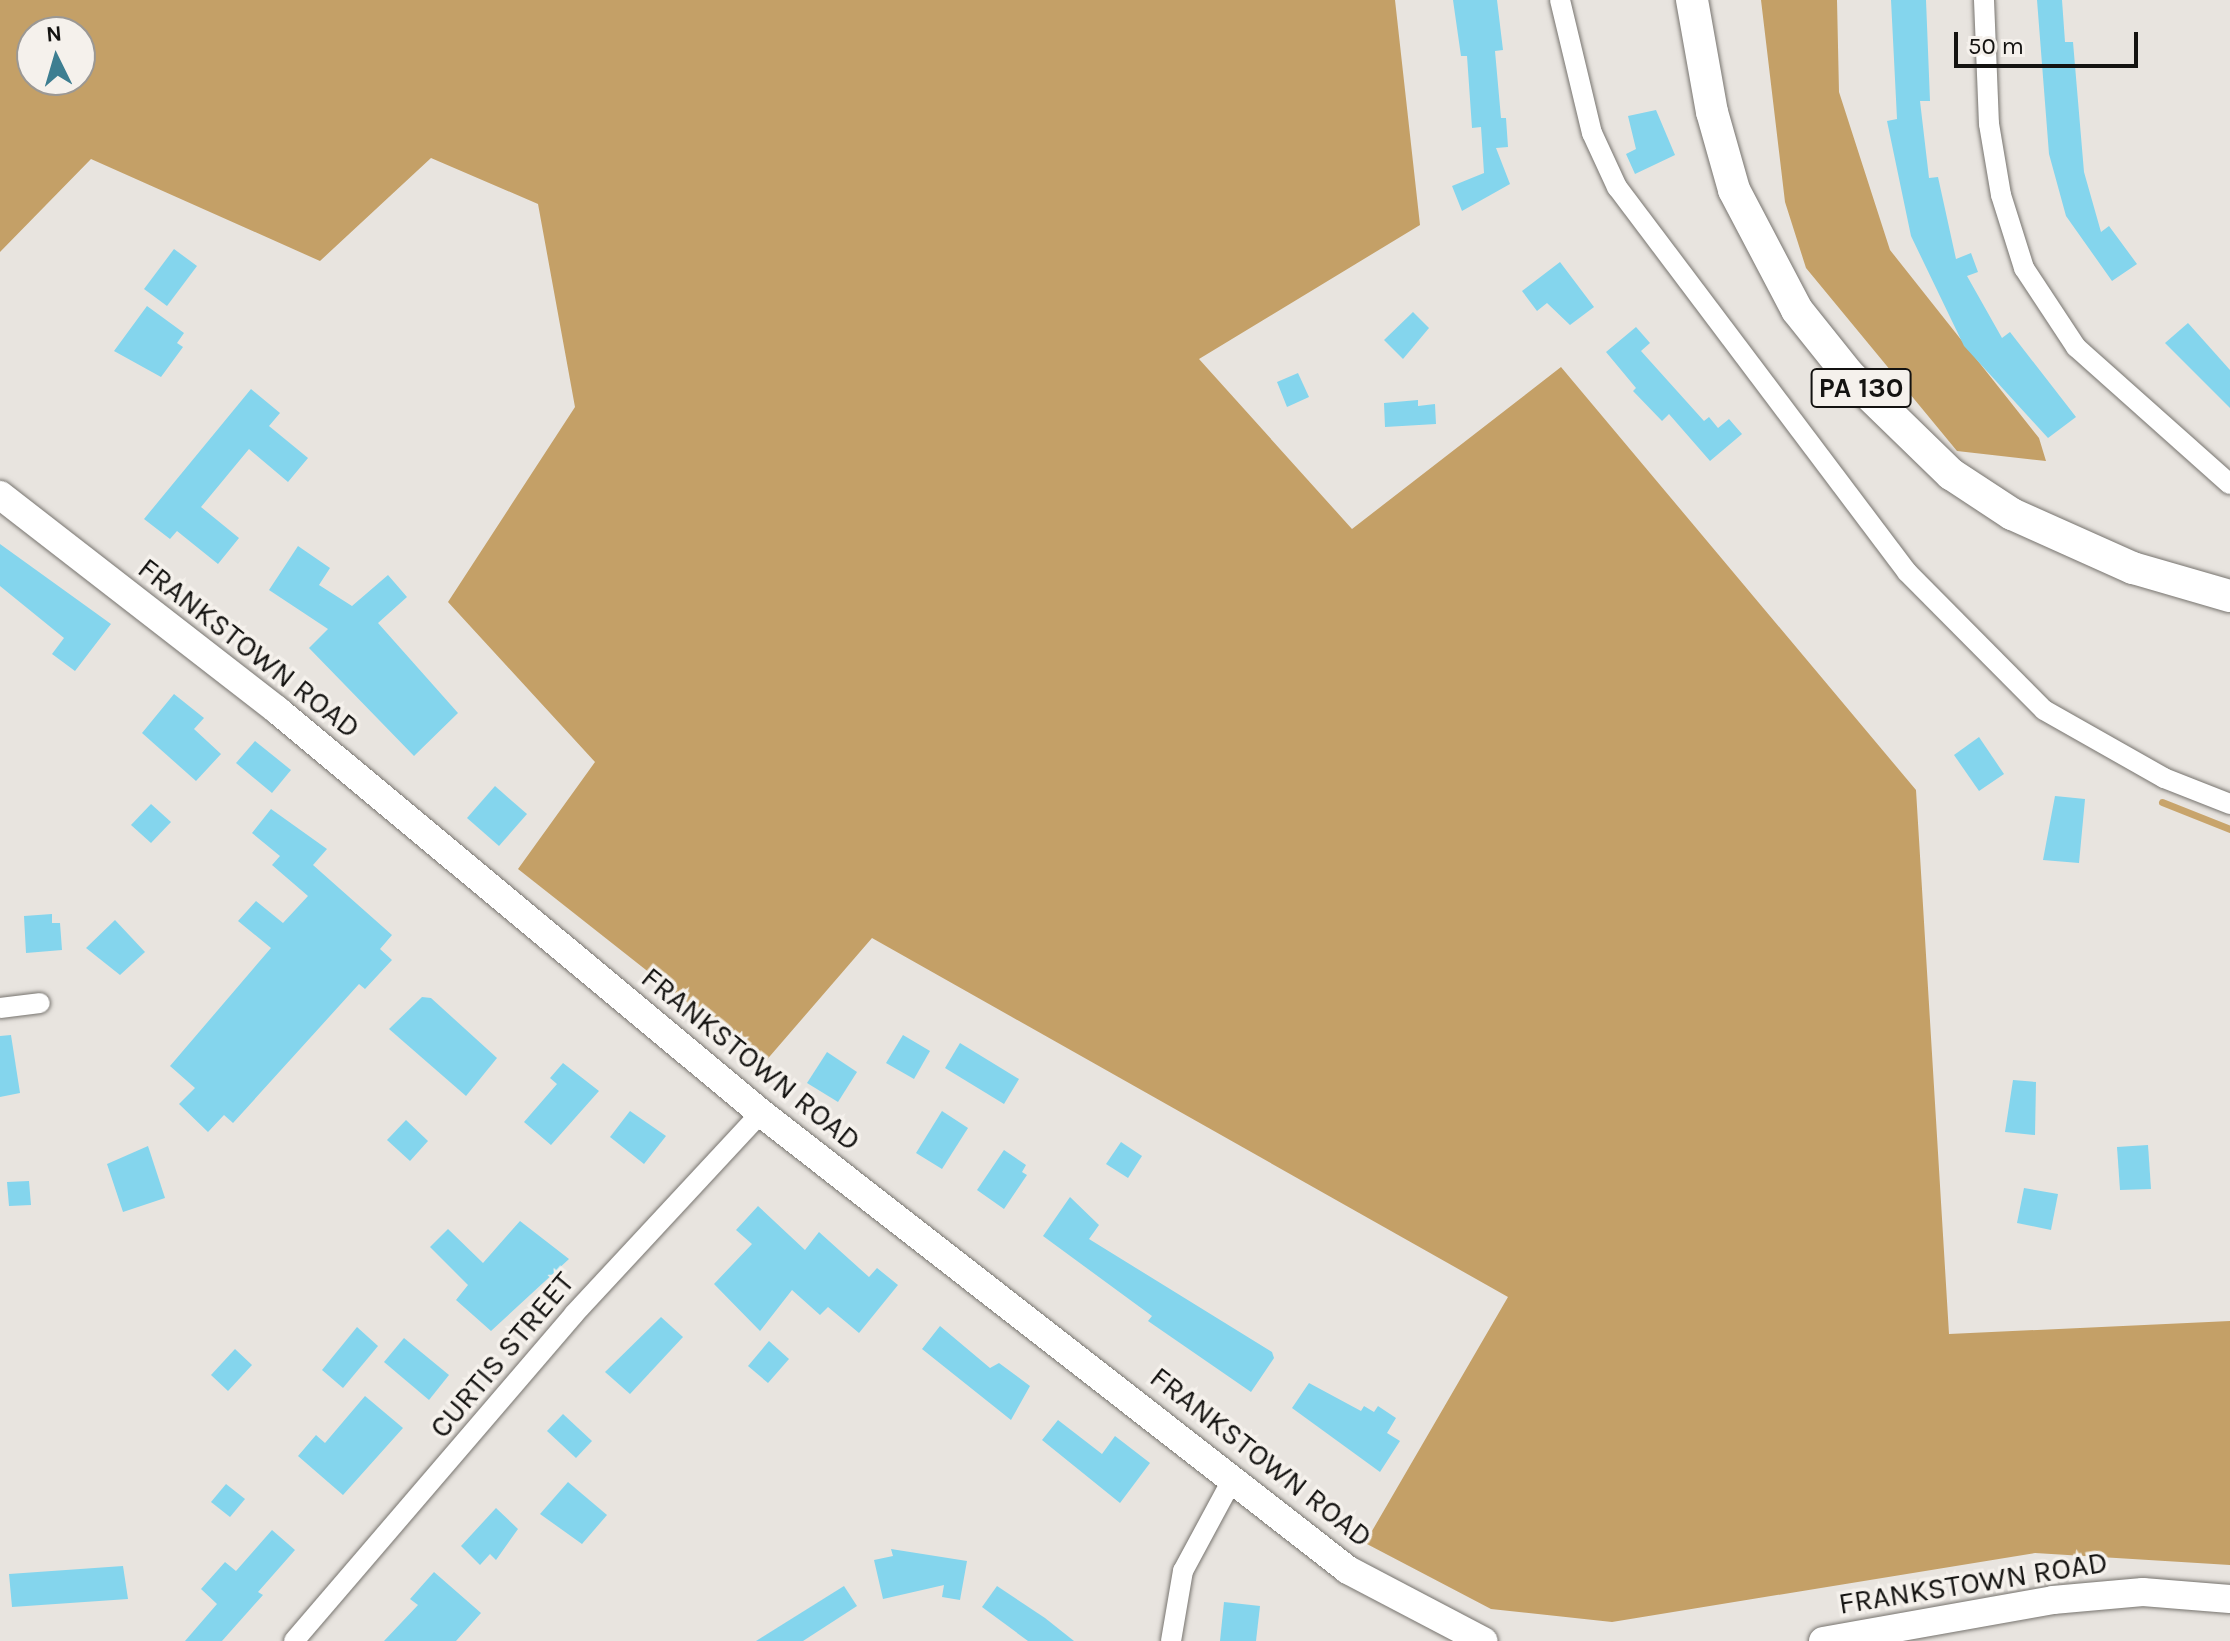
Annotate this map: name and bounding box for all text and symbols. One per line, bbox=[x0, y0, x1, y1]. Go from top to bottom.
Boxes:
north arrow bbox=[16, 16, 96, 96]
scale bar bbox=[1958, 16, 2142, 66]
text: N bbox=[45, 20, 63, 48]
text: 50 m bbox=[1968, 32, 2024, 60]
road number: PA 130 bbox=[1809, 364, 1913, 412]
street label: FRANKSTOWN ROAD bbox=[131, 550, 367, 746]
street label: FRANKSTOWN ROAD bbox=[634, 959, 868, 1159]
street label: CURTIS STREET bbox=[422, 1265, 582, 1445]
street label: FRANKSTOWN ROAD bbox=[1143, 1359, 1379, 1555]
street label: FRANKSTOWN ROAD bbox=[1836, 1544, 2110, 1622]

